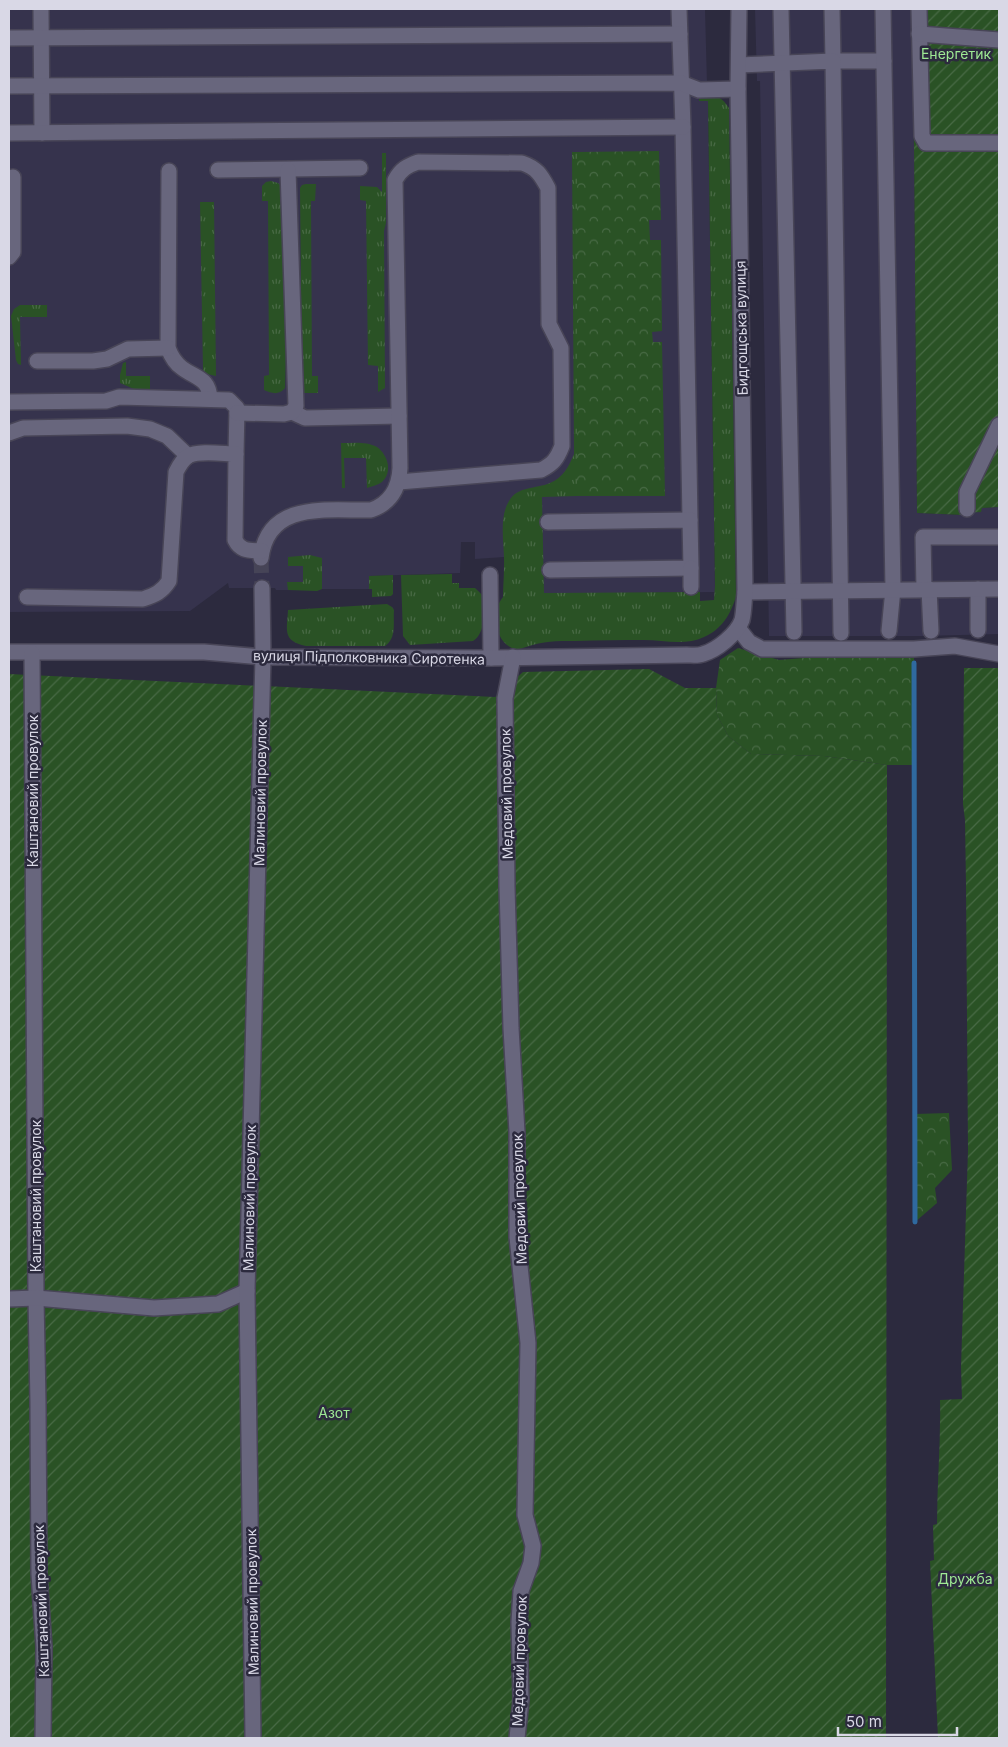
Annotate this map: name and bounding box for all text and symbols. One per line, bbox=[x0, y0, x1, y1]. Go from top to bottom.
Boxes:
park label: Енергетик bbox=[921, 45, 991, 62]
street label: Бидгощська вулиця bbox=[731, 260, 751, 396]
street label: вулиця Підполковника Сиротенка bbox=[253, 646, 485, 668]
street label: Каштановий провулок bbox=[24, 714, 41, 867]
street label: Малиновий провулок bbox=[250, 719, 270, 866]
street label: Медовий провулок bbox=[496, 728, 516, 860]
street label: Каштановий провулок bbox=[27, 1119, 44, 1272]
street label: Малиновий провулок bbox=[239, 1124, 259, 1271]
street label: Медовий провулок bbox=[508, 1133, 530, 1265]
park label: Азот bbox=[318, 1404, 350, 1421]
street label: Каштановий провулок bbox=[30, 1524, 52, 1678]
street label: Малиновий провулок bbox=[242, 1528, 262, 1675]
park label: Дружба bbox=[937, 1570, 993, 1587]
street label: Медовий провулок bbox=[508, 1595, 530, 1727]
scale bar bbox=[838, 1704, 957, 1736]
text: 50 m bbox=[846, 1712, 882, 1731]

